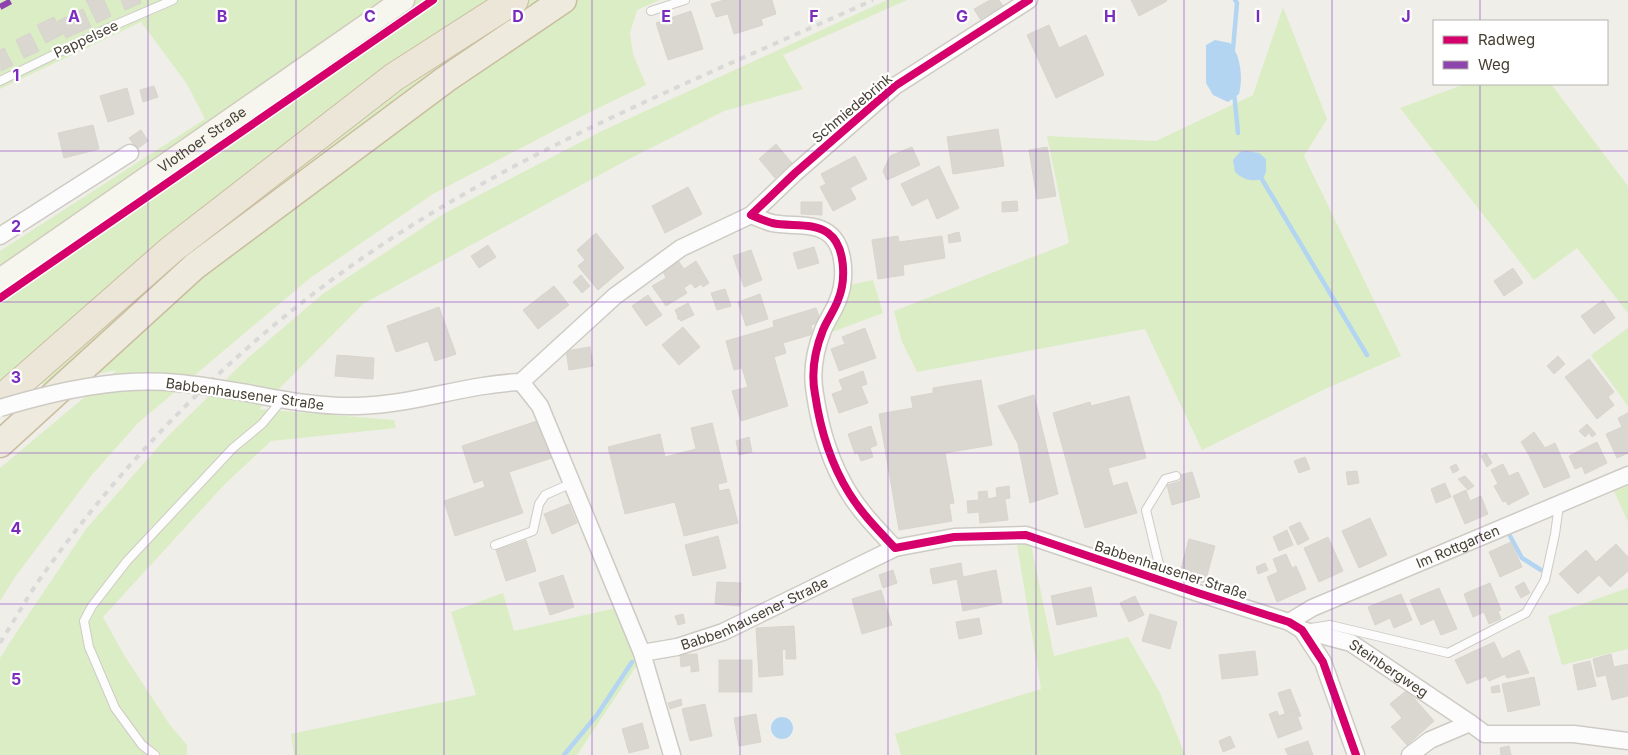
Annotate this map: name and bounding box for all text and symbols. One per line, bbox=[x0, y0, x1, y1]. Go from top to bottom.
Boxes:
text: A bbox=[68, 6, 80, 26]
text: B bbox=[217, 6, 227, 26]
text: C bbox=[364, 6, 376, 26]
text: D bbox=[512, 6, 524, 26]
text: E bbox=[661, 6, 671, 26]
text: F bbox=[809, 6, 819, 26]
text: G bbox=[956, 6, 968, 26]
text: H bbox=[1104, 6, 1116, 26]
text: I bbox=[1256, 6, 1260, 26]
text: J bbox=[1401, 6, 1411, 26]
street label: Pappelsee bbox=[51, 16, 121, 61]
legend bbox=[1433, 20, 1608, 85]
text: Radweg bbox=[1478, 30, 1535, 49]
text: Weg bbox=[1478, 55, 1510, 74]
text: 1 bbox=[13, 65, 19, 85]
street label: Schmiedebrink bbox=[808, 69, 895, 146]
street label: Vlothoer Straße bbox=[154, 103, 249, 176]
text: 2 bbox=[11, 216, 21, 236]
text: 3 bbox=[11, 367, 21, 387]
street label: Babbenhausener Straße bbox=[165, 374, 325, 413]
text: 4 bbox=[11, 518, 22, 538]
street label: Im Rottgarten bbox=[1413, 521, 1502, 571]
street label: Babbenhausener Straße bbox=[1093, 537, 1250, 602]
street label: Babbenhausener Straße bbox=[679, 573, 831, 653]
street label: Steinbergweg bbox=[1346, 635, 1432, 700]
text: 5 bbox=[11, 669, 21, 689]

